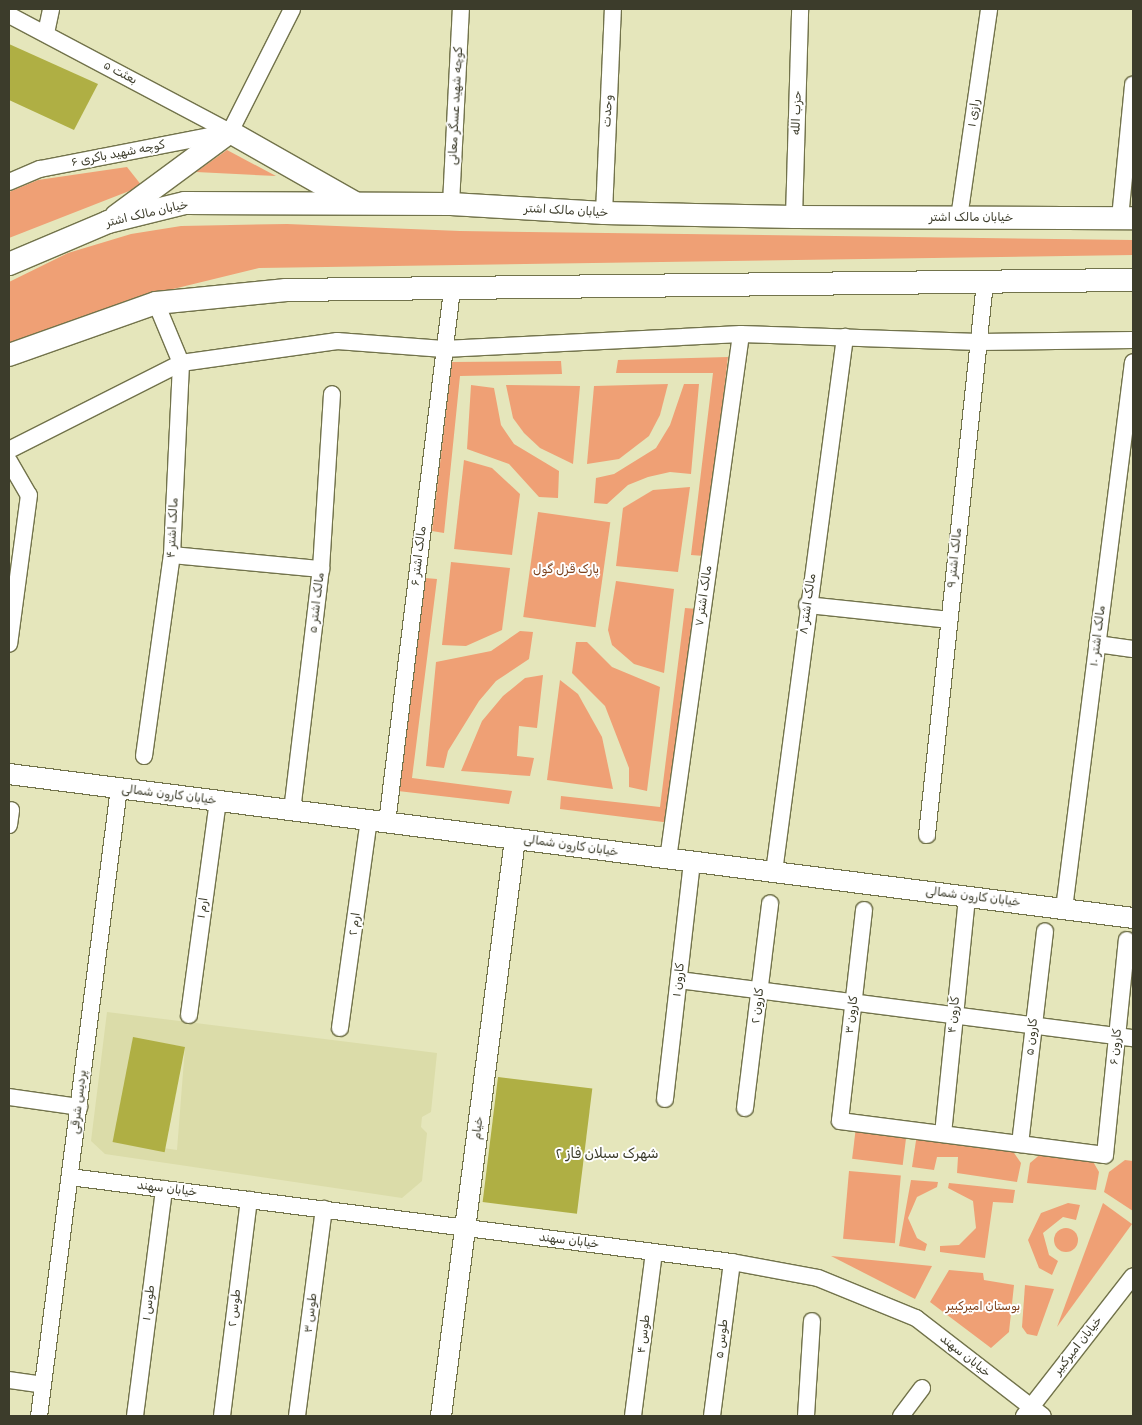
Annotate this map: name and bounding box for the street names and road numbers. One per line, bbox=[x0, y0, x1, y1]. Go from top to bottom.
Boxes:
street label: کوچه شهید عسگر معانی bbox=[446, 46, 466, 166]
street label: بعثت ۵ bbox=[101, 58, 139, 88]
street label: حزب الله bbox=[789, 91, 805, 135]
street label: وحدت bbox=[600, 94, 616, 128]
street label: رازی ۱ bbox=[965, 98, 983, 128]
street label: کوچه شهید باکری ۶ bbox=[70, 138, 166, 170]
street label: خیابان مالک اشتر bbox=[104, 198, 190, 230]
street label: خیابان مالک اشتر bbox=[524, 202, 608, 220]
street label: خیابان مالک اشتر bbox=[929, 211, 1013, 225]
street label: مالک اشتر ۴ bbox=[164, 498, 182, 558]
street label: مالک اشتر ۶ bbox=[408, 525, 430, 587]
street label: مالک اشتر ۹ bbox=[945, 527, 965, 589]
street label: مالک اشتر ۷ bbox=[693, 565, 715, 627]
street label: مالک اشتر ۵ bbox=[306, 572, 328, 634]
street label: مالک اشتر ۸ bbox=[797, 573, 819, 635]
street label: مالک اشتر ۱۰ bbox=[1087, 605, 1109, 667]
street label: خیابان کارون شمالی bbox=[121, 782, 217, 808]
street label: خیابان کارون شمالی bbox=[523, 832, 619, 860]
street label: خیابان کارون شمالی bbox=[925, 884, 1021, 910]
street label: ارم ۱ bbox=[194, 897, 212, 919]
street label: ارم ۲ bbox=[346, 912, 364, 936]
street label: کارون ۱ bbox=[670, 963, 688, 997]
street label: کارون ۲ bbox=[749, 987, 767, 1025]
street label: کارون ۳ bbox=[843, 995, 861, 1035]
street label: کارون ۴ bbox=[945, 996, 963, 1034]
street label: کارون ۵ bbox=[1023, 1018, 1041, 1056]
street label: کارون ۶ bbox=[1107, 1028, 1125, 1066]
street label: پردیس شرقی bbox=[68, 1069, 90, 1135]
street label: خیام bbox=[469, 1116, 487, 1140]
street label: خیابان سهند bbox=[136, 1178, 198, 1200]
street label: خیابان سهند bbox=[538, 1230, 600, 1252]
street label: طوس ۱ bbox=[140, 1284, 158, 1322]
street label: طوس ۲ bbox=[226, 1288, 244, 1328]
street label: طوس ۳ bbox=[301, 1292, 321, 1334]
street label: طوس ۴ bbox=[634, 1314, 654, 1354]
street label: خیابان امیرکبیر bbox=[1051, 1314, 1105, 1378]
street label: طوس ۵ bbox=[712, 1318, 732, 1360]
street label: خیابان سهند bbox=[937, 1332, 993, 1380]

